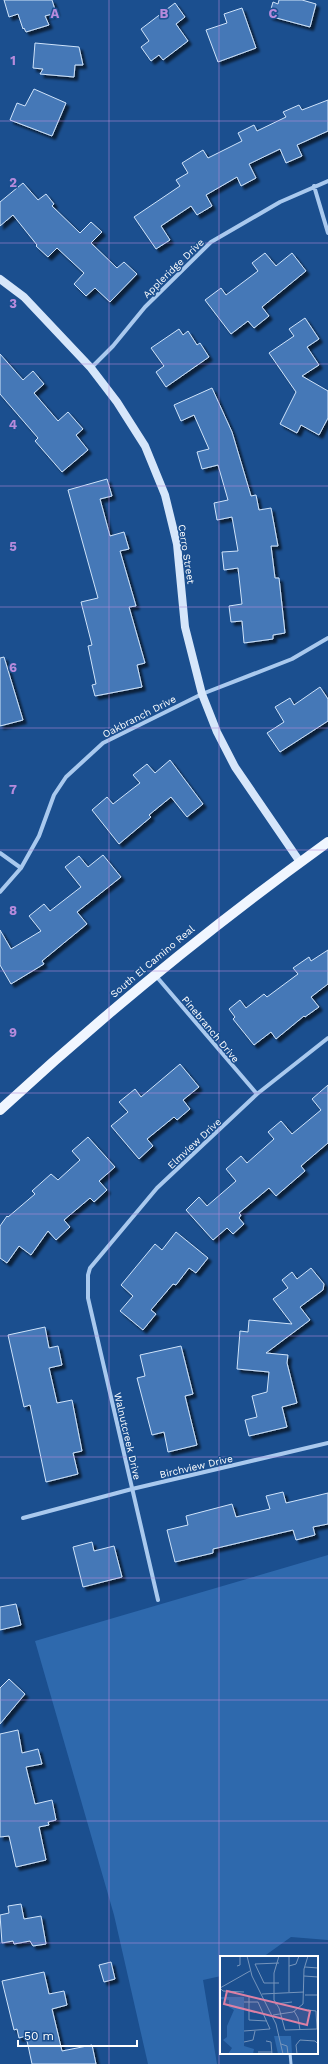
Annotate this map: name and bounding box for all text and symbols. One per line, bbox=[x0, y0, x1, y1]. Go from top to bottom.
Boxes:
text: A bbox=[51, 6, 60, 21]
text: B bbox=[160, 6, 169, 21]
text: C bbox=[269, 6, 278, 21]
text: 1 bbox=[10, 53, 16, 68]
text: 2 bbox=[9, 175, 17, 190]
street label: Appleridge Drive bbox=[141, 236, 206, 300]
text: 3 bbox=[9, 296, 17, 311]
text: 4 bbox=[9, 417, 18, 432]
street label: Cerro Street bbox=[176, 524, 197, 585]
text: 5 bbox=[9, 539, 17, 554]
text: 6 bbox=[9, 660, 17, 675]
street label: Oakbranch Drive bbox=[101, 693, 178, 740]
text: 7 bbox=[9, 782, 17, 797]
text: 8 bbox=[9, 903, 17, 918]
street label: South El Camino Real bbox=[108, 923, 197, 1000]
street label: Pinebranch Drive bbox=[180, 994, 242, 1065]
text: 9 bbox=[9, 1025, 17, 1040]
street label: Elmview Drive bbox=[165, 1116, 223, 1171]
street label: Walnutcreek Drive bbox=[112, 1391, 143, 1481]
street label: Birchview Drive bbox=[158, 1453, 234, 1480]
inset map bbox=[220, 1956, 318, 2054]
scale bar bbox=[18, 2022, 137, 2048]
text: 50 m bbox=[24, 2029, 54, 2043]

